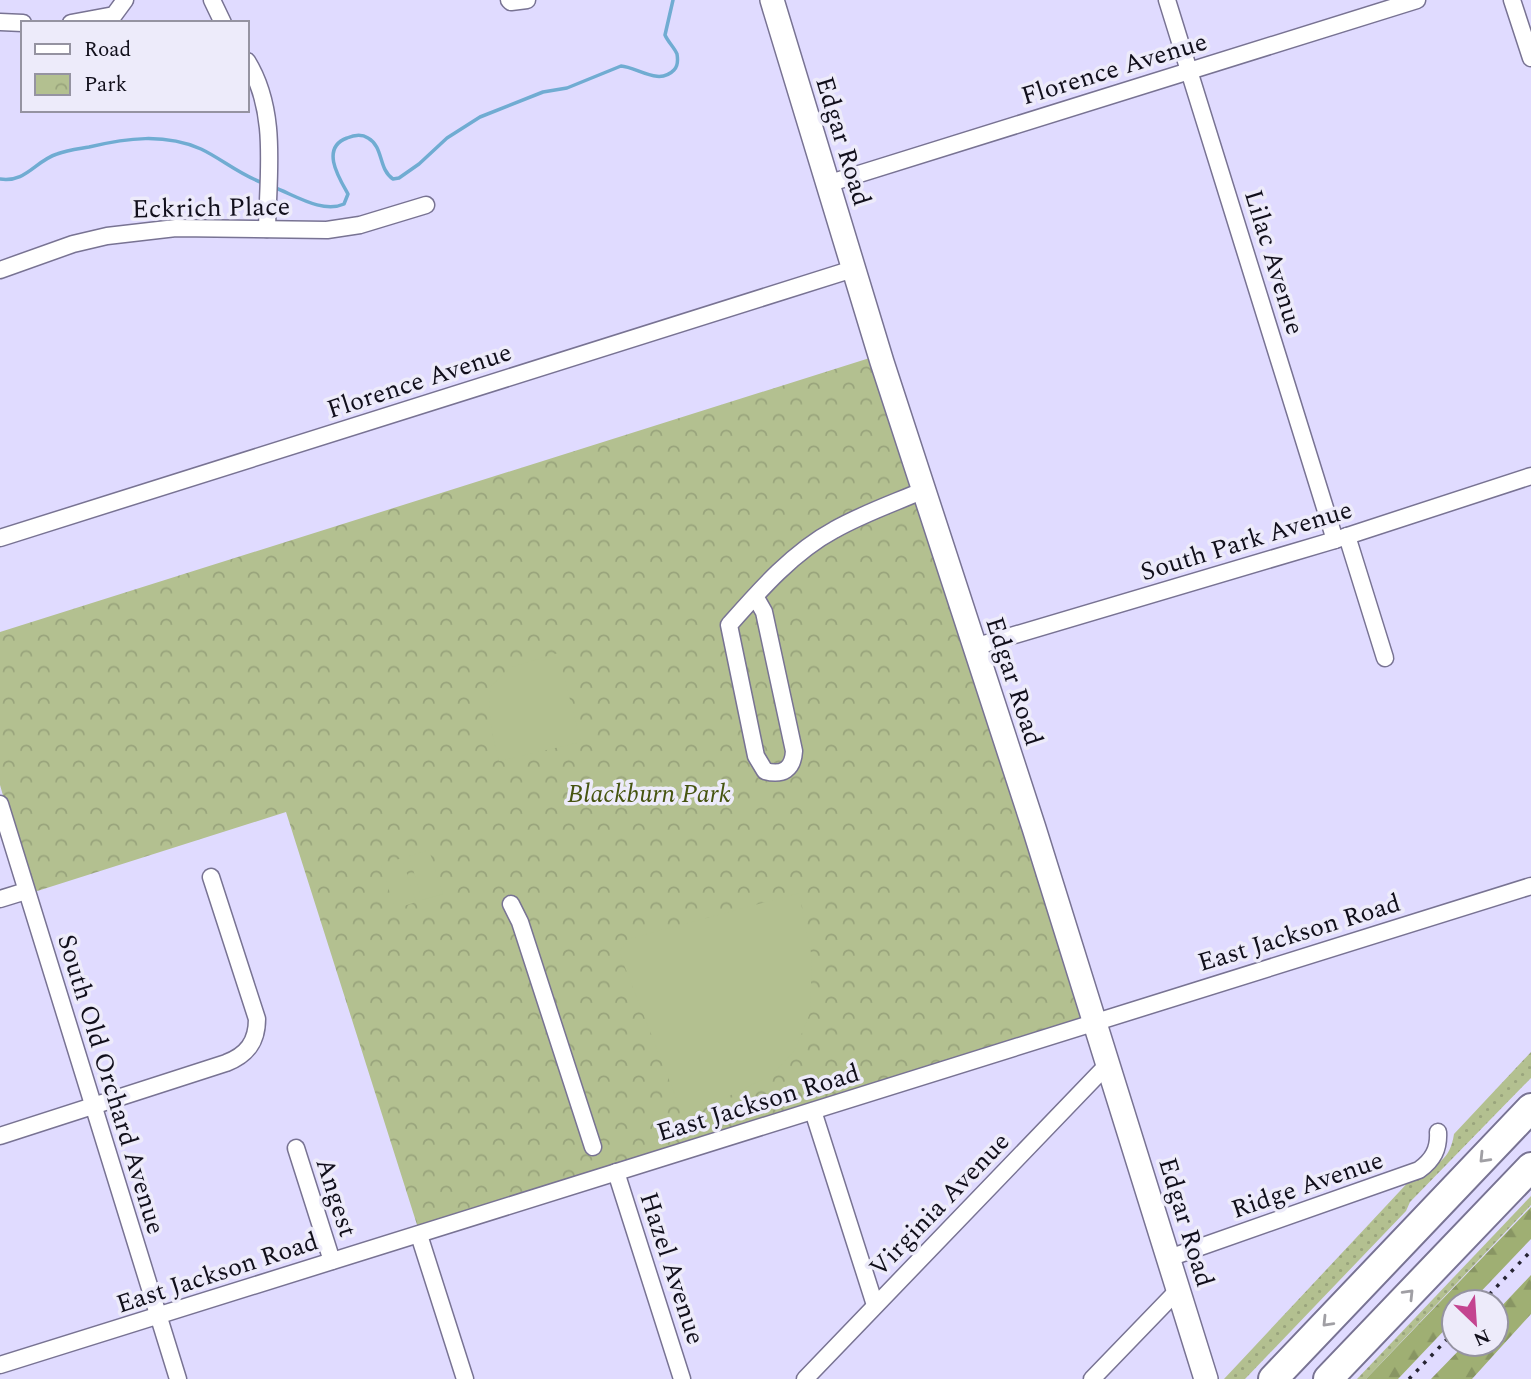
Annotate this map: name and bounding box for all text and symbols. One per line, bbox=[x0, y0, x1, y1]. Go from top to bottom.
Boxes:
legend bbox=[21, 21, 248, 112]
street label: Florence Avenue bbox=[1016, 22, 1212, 116]
text: Road bbox=[84, 34, 131, 66]
text: Park bbox=[84, 69, 128, 101]
street label: Edgar Road bbox=[804, 72, 882, 211]
street label: Lilac Avenue bbox=[1233, 185, 1315, 340]
street label: Eckrich Place bbox=[131, 187, 291, 229]
street label: Florence Avenue bbox=[322, 332, 517, 430]
street label: South Park Avenue bbox=[1135, 490, 1357, 592]
street label: Edgar Road bbox=[974, 612, 1054, 751]
park label: Blackburn Park bbox=[567, 774, 731, 814]
street label: East Jackson Road bbox=[1193, 883, 1406, 983]
street label: South Old Orchard Avenue bbox=[46, 929, 176, 1239]
street label: East Jackson Road bbox=[652, 1053, 865, 1153]
street label: Virginia Avenue bbox=[860, 1123, 1019, 1286]
street label: Ridge Avenue bbox=[1226, 1140, 1389, 1230]
one-way arrow bbox=[1479, 1150, 1492, 1163]
street label: Angest bbox=[304, 1153, 368, 1242]
street label: Edgar Road bbox=[1147, 1153, 1225, 1292]
street label: Hazel Avenue bbox=[629, 1187, 716, 1350]
street label: East Jackson Road bbox=[111, 1221, 324, 1324]
north arrow bbox=[1440, 1288, 1510, 1358]
one-way arrow bbox=[1401, 1289, 1414, 1302]
one-way arrow bbox=[1322, 1314, 1335, 1327]
text: N bbox=[1468, 1321, 1495, 1353]

